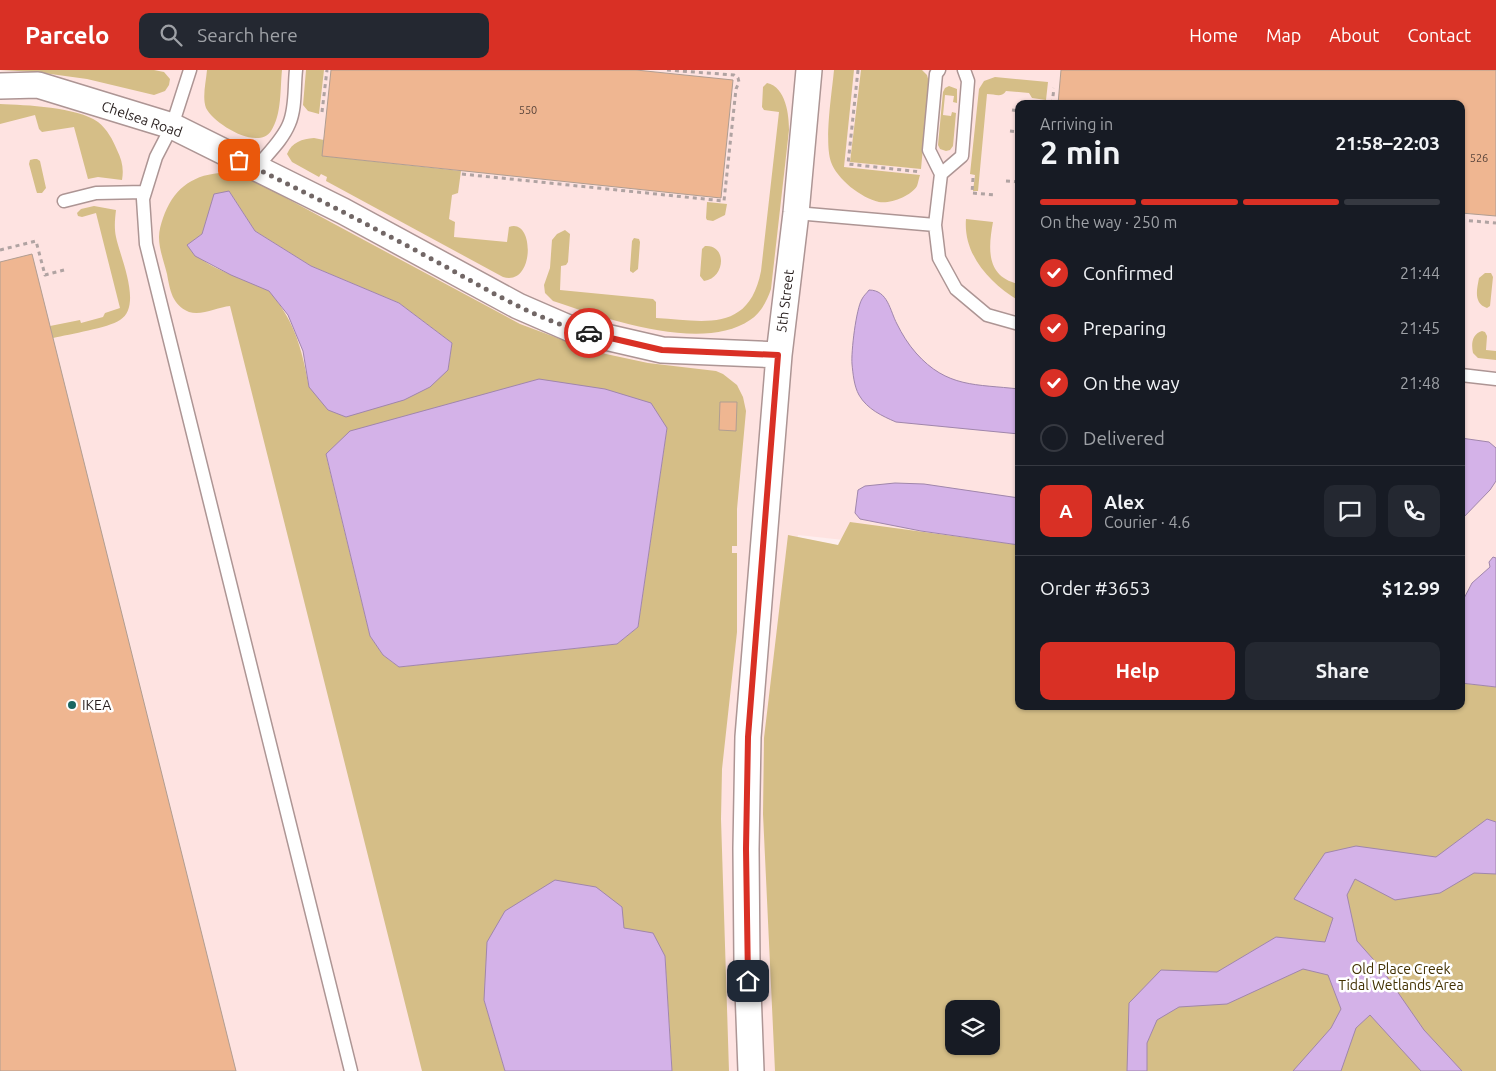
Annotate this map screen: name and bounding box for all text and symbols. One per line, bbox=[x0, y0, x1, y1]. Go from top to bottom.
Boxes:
search box bbox=[139, 13, 489, 58]
icon: search bbox=[157, 21, 185, 49]
text: Parcelo bbox=[25, 22, 109, 49]
text: Search here bbox=[197, 24, 298, 46]
text: Home bbox=[1189, 25, 1238, 45]
text: Map bbox=[1266, 25, 1301, 45]
text: About bbox=[1329, 25, 1379, 45]
text: Contact bbox=[1407, 25, 1471, 45]
street label: Chelsea Road bbox=[99, 98, 185, 140]
house number: 550 bbox=[519, 104, 537, 116]
text: Arriving in bbox=[1040, 115, 1113, 133]
text: 21:58–22:03 bbox=[1335, 132, 1440, 154]
text: 2 min bbox=[1040, 134, 1121, 170]
pin bbox=[218, 139, 260, 181]
icon: bag bbox=[225, 146, 253, 174]
house number: 526 bbox=[1470, 152, 1488, 164]
text: On the way · 250 m bbox=[1040, 213, 1177, 231]
icon: check bbox=[1040, 259, 1068, 287]
text: Confirmed bbox=[1083, 262, 1174, 284]
text: 21:44 bbox=[1400, 264, 1440, 282]
street label: 5th Street bbox=[773, 268, 797, 334]
courier bbox=[564, 308, 614, 358]
icon: check bbox=[1040, 314, 1068, 342]
text: Preparing bbox=[1083, 317, 1167, 339]
icon: car bbox=[575, 319, 603, 347]
text: 21:45 bbox=[1400, 319, 1440, 337]
icon: check bbox=[1040, 369, 1068, 397]
text: On the way bbox=[1083, 372, 1180, 394]
text: 21:48 bbox=[1400, 374, 1440, 392]
text: Delivered bbox=[1083, 427, 1165, 449]
button: chat bbox=[1324, 485, 1376, 537]
button: phone bbox=[1388, 485, 1440, 537]
text: Alex bbox=[1104, 491, 1144, 513]
text: A bbox=[1059, 500, 1073, 522]
text: Courier · 4.6 bbox=[1104, 513, 1190, 531]
text: Order #3653 bbox=[1040, 577, 1150, 599]
text: $12.99 bbox=[1382, 577, 1440, 599]
button: Help bbox=[1040, 642, 1235, 700]
button: Share bbox=[1245, 642, 1440, 700]
place label: IKEA bbox=[82, 697, 111, 713]
marker: IKEA bbox=[66, 699, 78, 711]
pin bbox=[727, 960, 769, 1002]
park label: Old Place Creek Tidal Wetlands Area bbox=[1338, 961, 1464, 993]
icon: home bbox=[734, 967, 762, 995]
map controls bbox=[945, 1000, 1000, 1055]
button: layers bbox=[945, 1000, 1000, 1055]

